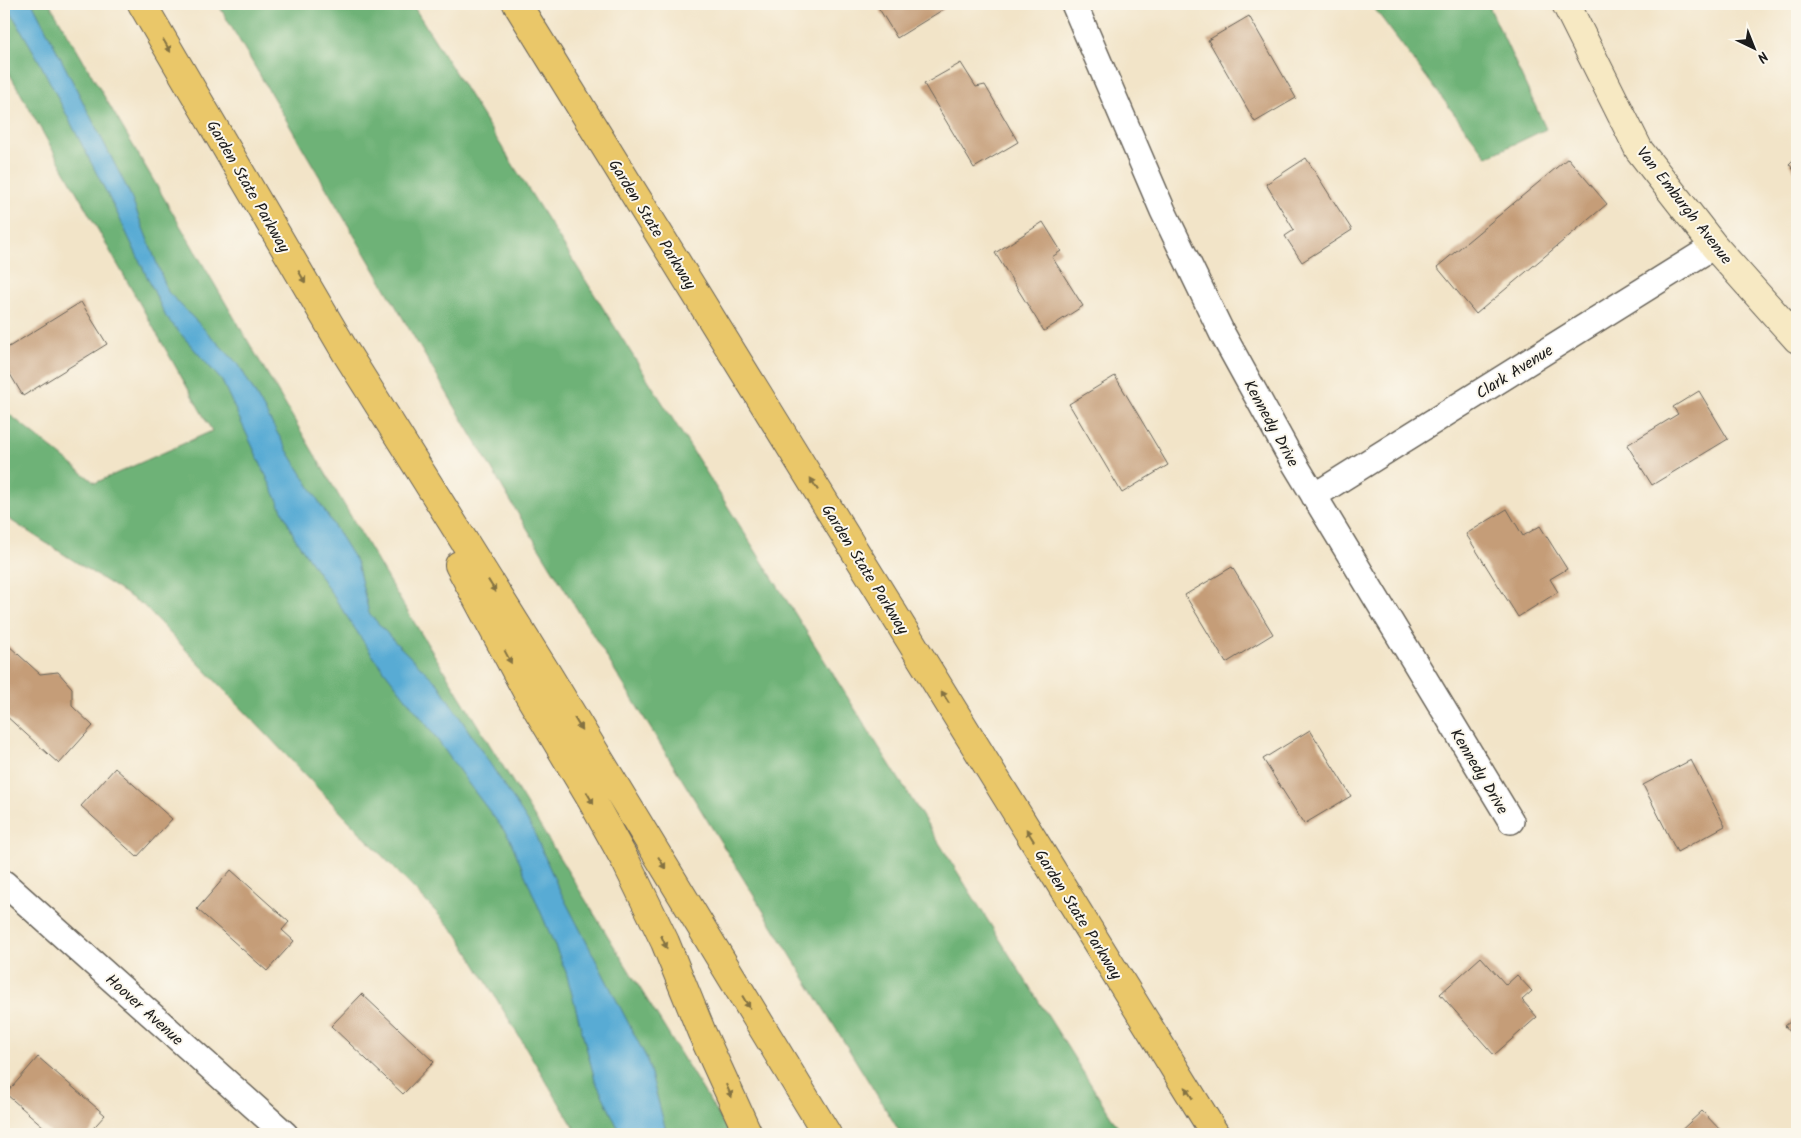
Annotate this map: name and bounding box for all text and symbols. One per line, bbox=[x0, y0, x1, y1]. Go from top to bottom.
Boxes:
north arrow bbox=[1728, 22, 1778, 72]
one-way arrow bbox=[162, 39, 171, 52]
text: N bbox=[1751, 46, 1773, 68]
street label: Garden State Parkway bbox=[200, 116, 296, 258]
street label: Van Emburgh Avenue bbox=[1630, 141, 1738, 270]
street label: Garden State Parkway bbox=[602, 155, 702, 295]
one-way arrow bbox=[297, 270, 306, 283]
street label: Clark Avenue bbox=[1471, 339, 1558, 406]
street label: Kennedy Drive bbox=[1236, 376, 1305, 472]
one-way arrow bbox=[809, 478, 818, 491]
street label: Garden State Parkway bbox=[815, 500, 915, 640]
one-way arrow bbox=[487, 579, 497, 592]
one-way arrow bbox=[504, 650, 512, 664]
one-way arrow bbox=[940, 690, 949, 704]
one-way arrow bbox=[573, 717, 582, 730]
street label: Kennedy Drive bbox=[1443, 724, 1514, 819]
one-way arrow bbox=[585, 791, 594, 804]
one-way arrow bbox=[1026, 829, 1035, 842]
street label: Garden State Parkway bbox=[1028, 845, 1128, 985]
one-way arrow bbox=[657, 856, 666, 869]
one-way arrow bbox=[661, 935, 669, 949]
street label: Hoover Avenue bbox=[99, 968, 189, 1052]
one-way arrow bbox=[742, 995, 751, 1008]
one-way arrow bbox=[725, 1084, 733, 1098]
one-way arrow bbox=[1185, 1086, 1194, 1099]

